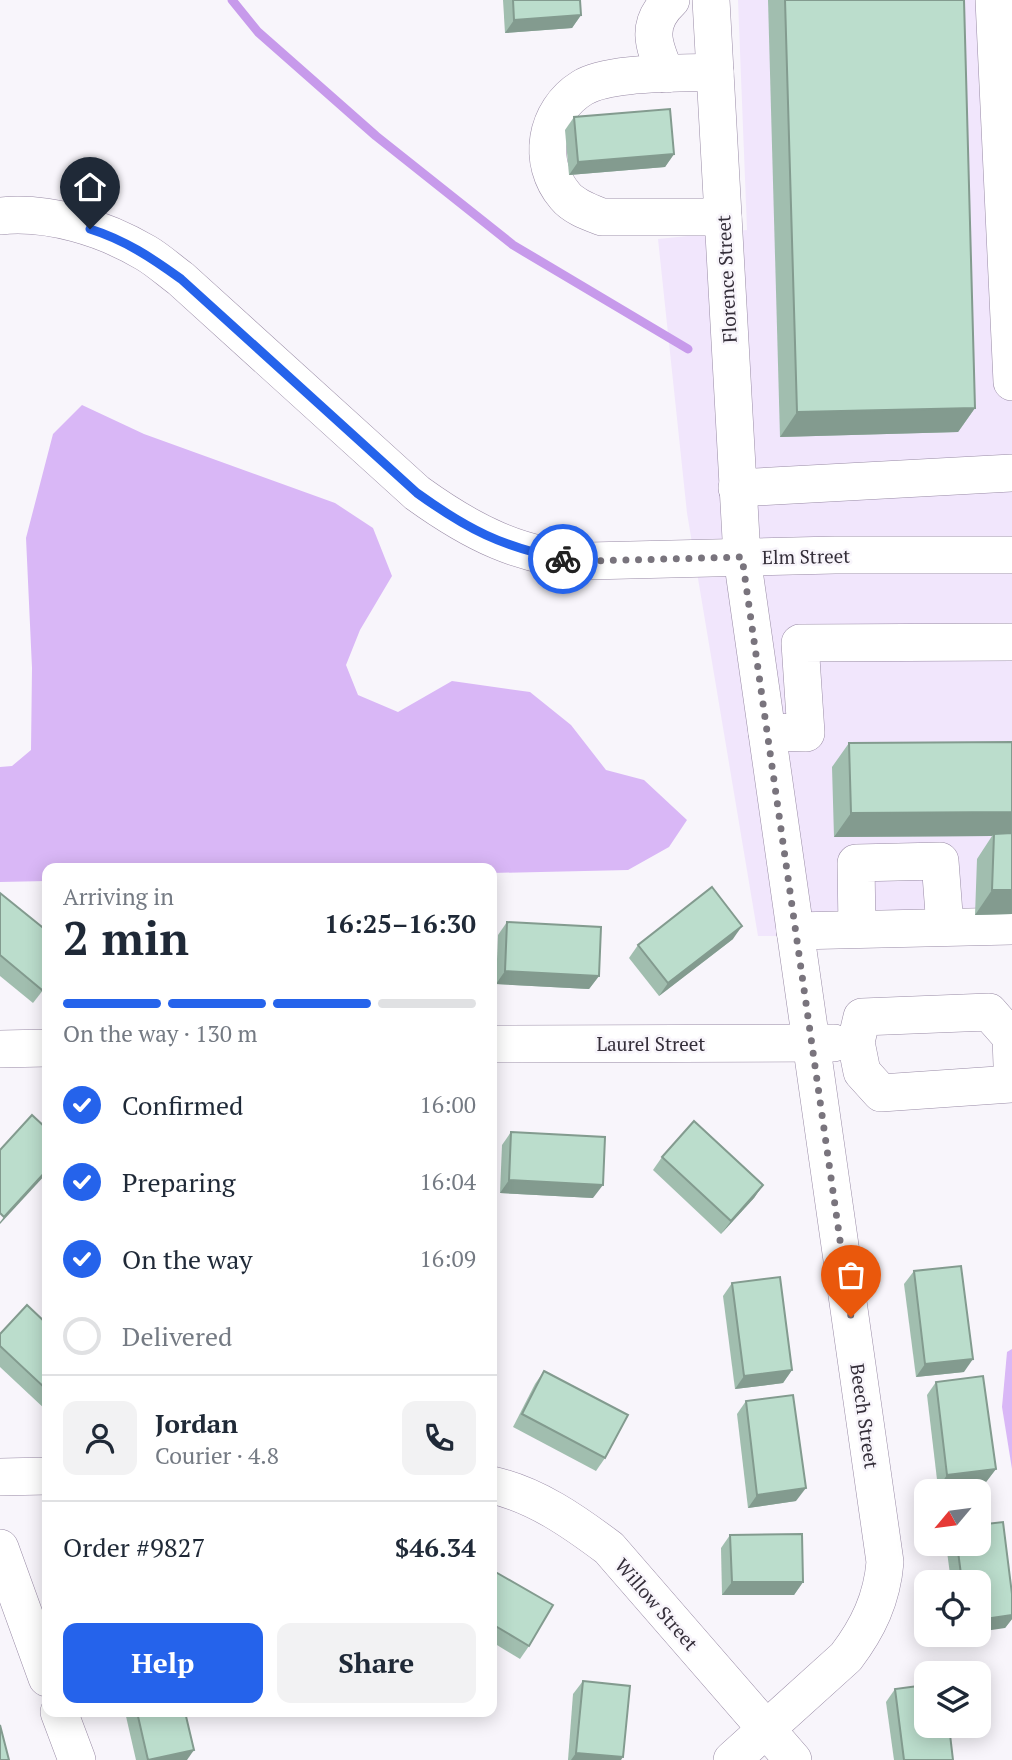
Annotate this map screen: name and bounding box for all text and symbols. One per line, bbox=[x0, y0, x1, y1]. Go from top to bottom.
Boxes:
pin bbox=[60, 157, 120, 229]
icon: home bbox=[71, 168, 109, 206]
street label: Florence Street bbox=[710, 214, 742, 344]
courier bbox=[528, 524, 598, 594]
icon: bike bbox=[544, 540, 582, 578]
street label: Elm Street bbox=[762, 543, 850, 569]
text: Arriving in bbox=[63, 881, 174, 912]
text: 16:25–16:30 bbox=[324, 906, 476, 940]
text: 2 min bbox=[63, 907, 189, 968]
text: On the way · 130 m bbox=[63, 1018, 257, 1049]
street label: Laurel Street bbox=[597, 1031, 705, 1056]
icon: check bbox=[63, 1086, 101, 1124]
text: Confirmed bbox=[122, 1088, 243, 1122]
text: 16:00 bbox=[419, 1089, 476, 1120]
icon: check bbox=[63, 1163, 101, 1201]
text: Preparing bbox=[122, 1165, 235, 1199]
text: 16:04 bbox=[419, 1166, 476, 1197]
icon: check bbox=[63, 1240, 101, 1278]
text: On the way bbox=[122, 1242, 253, 1276]
text: 16:09 bbox=[419, 1243, 476, 1274]
pin bbox=[821, 1245, 881, 1317]
icon: bag bbox=[832, 1256, 870, 1294]
text: Delivered bbox=[122, 1319, 232, 1353]
street label: Beech Street bbox=[845, 1362, 885, 1470]
button: person bbox=[63, 1401, 137, 1475]
button: phone bbox=[402, 1401, 476, 1475]
text: Jordan bbox=[155, 1406, 238, 1440]
text: Courier · 4.8 bbox=[155, 1440, 279, 1471]
north arrow bbox=[914, 1479, 990, 1556]
map controls bbox=[914, 1479, 991, 1738]
text: Order #9827 bbox=[63, 1530, 205, 1564]
text: $46.34 bbox=[395, 1530, 476, 1564]
street label: Willow Street bbox=[610, 1553, 704, 1655]
button: locate bbox=[914, 1570, 991, 1647]
button: Help bbox=[63, 1623, 263, 1703]
button: Share bbox=[277, 1623, 476, 1703]
button: layers bbox=[914, 1661, 991, 1738]

